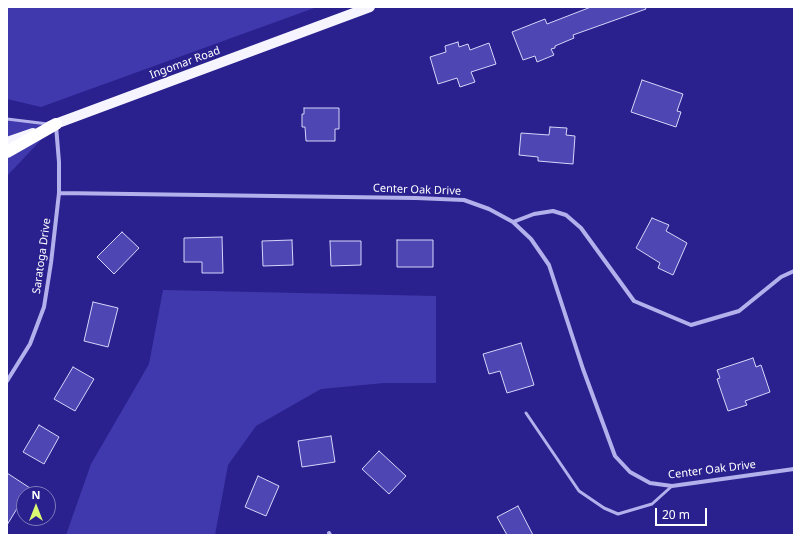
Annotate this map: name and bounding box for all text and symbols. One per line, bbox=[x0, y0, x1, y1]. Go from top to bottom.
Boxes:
street label: Ingomar Road bbox=[148, 44, 222, 82]
street label: Center Oak Drive bbox=[373, 182, 461, 198]
street label: Saratoga Drive bbox=[30, 217, 54, 295]
street label: Center Oak Drive bbox=[667, 458, 757, 482]
north arrow bbox=[16, 486, 56, 526]
text: N bbox=[32, 487, 40, 502]
scale bar bbox=[657, 500, 709, 526]
text: 20 m bbox=[662, 506, 690, 523]

